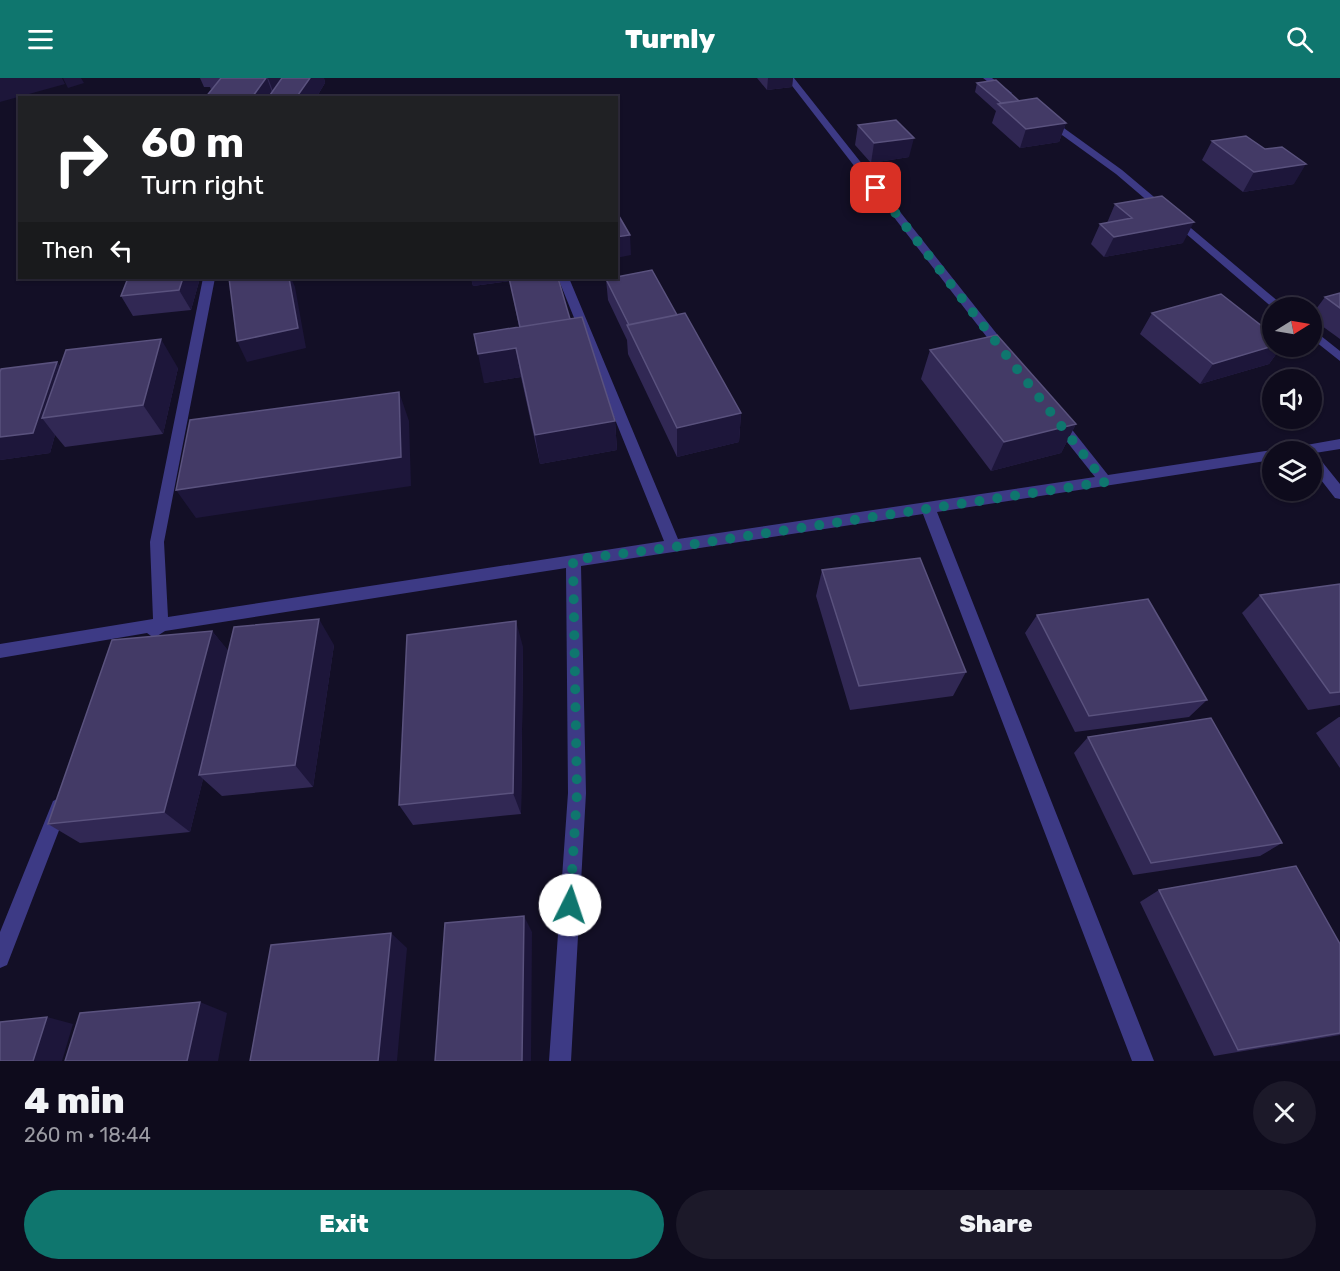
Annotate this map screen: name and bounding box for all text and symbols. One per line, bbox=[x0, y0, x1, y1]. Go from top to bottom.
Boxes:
icon: menu bbox=[24, 23, 57, 56]
text: Turnly bbox=[625, 23, 715, 55]
icon: search bbox=[1283, 23, 1316, 56]
text: 60 m bbox=[141, 118, 244, 168]
icon: right bbox=[42, 120, 120, 198]
pin bbox=[850, 162, 901, 213]
text: Turn right bbox=[141, 169, 264, 201]
icon: arrive bbox=[859, 171, 892, 204]
icon: left bbox=[105, 234, 138, 267]
text: Then bbox=[42, 237, 93, 264]
north arrow bbox=[1262, 297, 1322, 357]
map controls bbox=[1262, 297, 1322, 501]
button: sound bbox=[1262, 369, 1322, 429]
button: layers bbox=[1262, 441, 1322, 501]
position arrow bbox=[538, 873, 602, 937]
text: 4 min bbox=[24, 1079, 125, 1122]
button: close bbox=[1253, 1081, 1316, 1144]
text: 260 m · 18:44 bbox=[24, 1123, 151, 1147]
button: Exit bbox=[24, 1190, 664, 1259]
button: Share bbox=[676, 1190, 1316, 1259]

